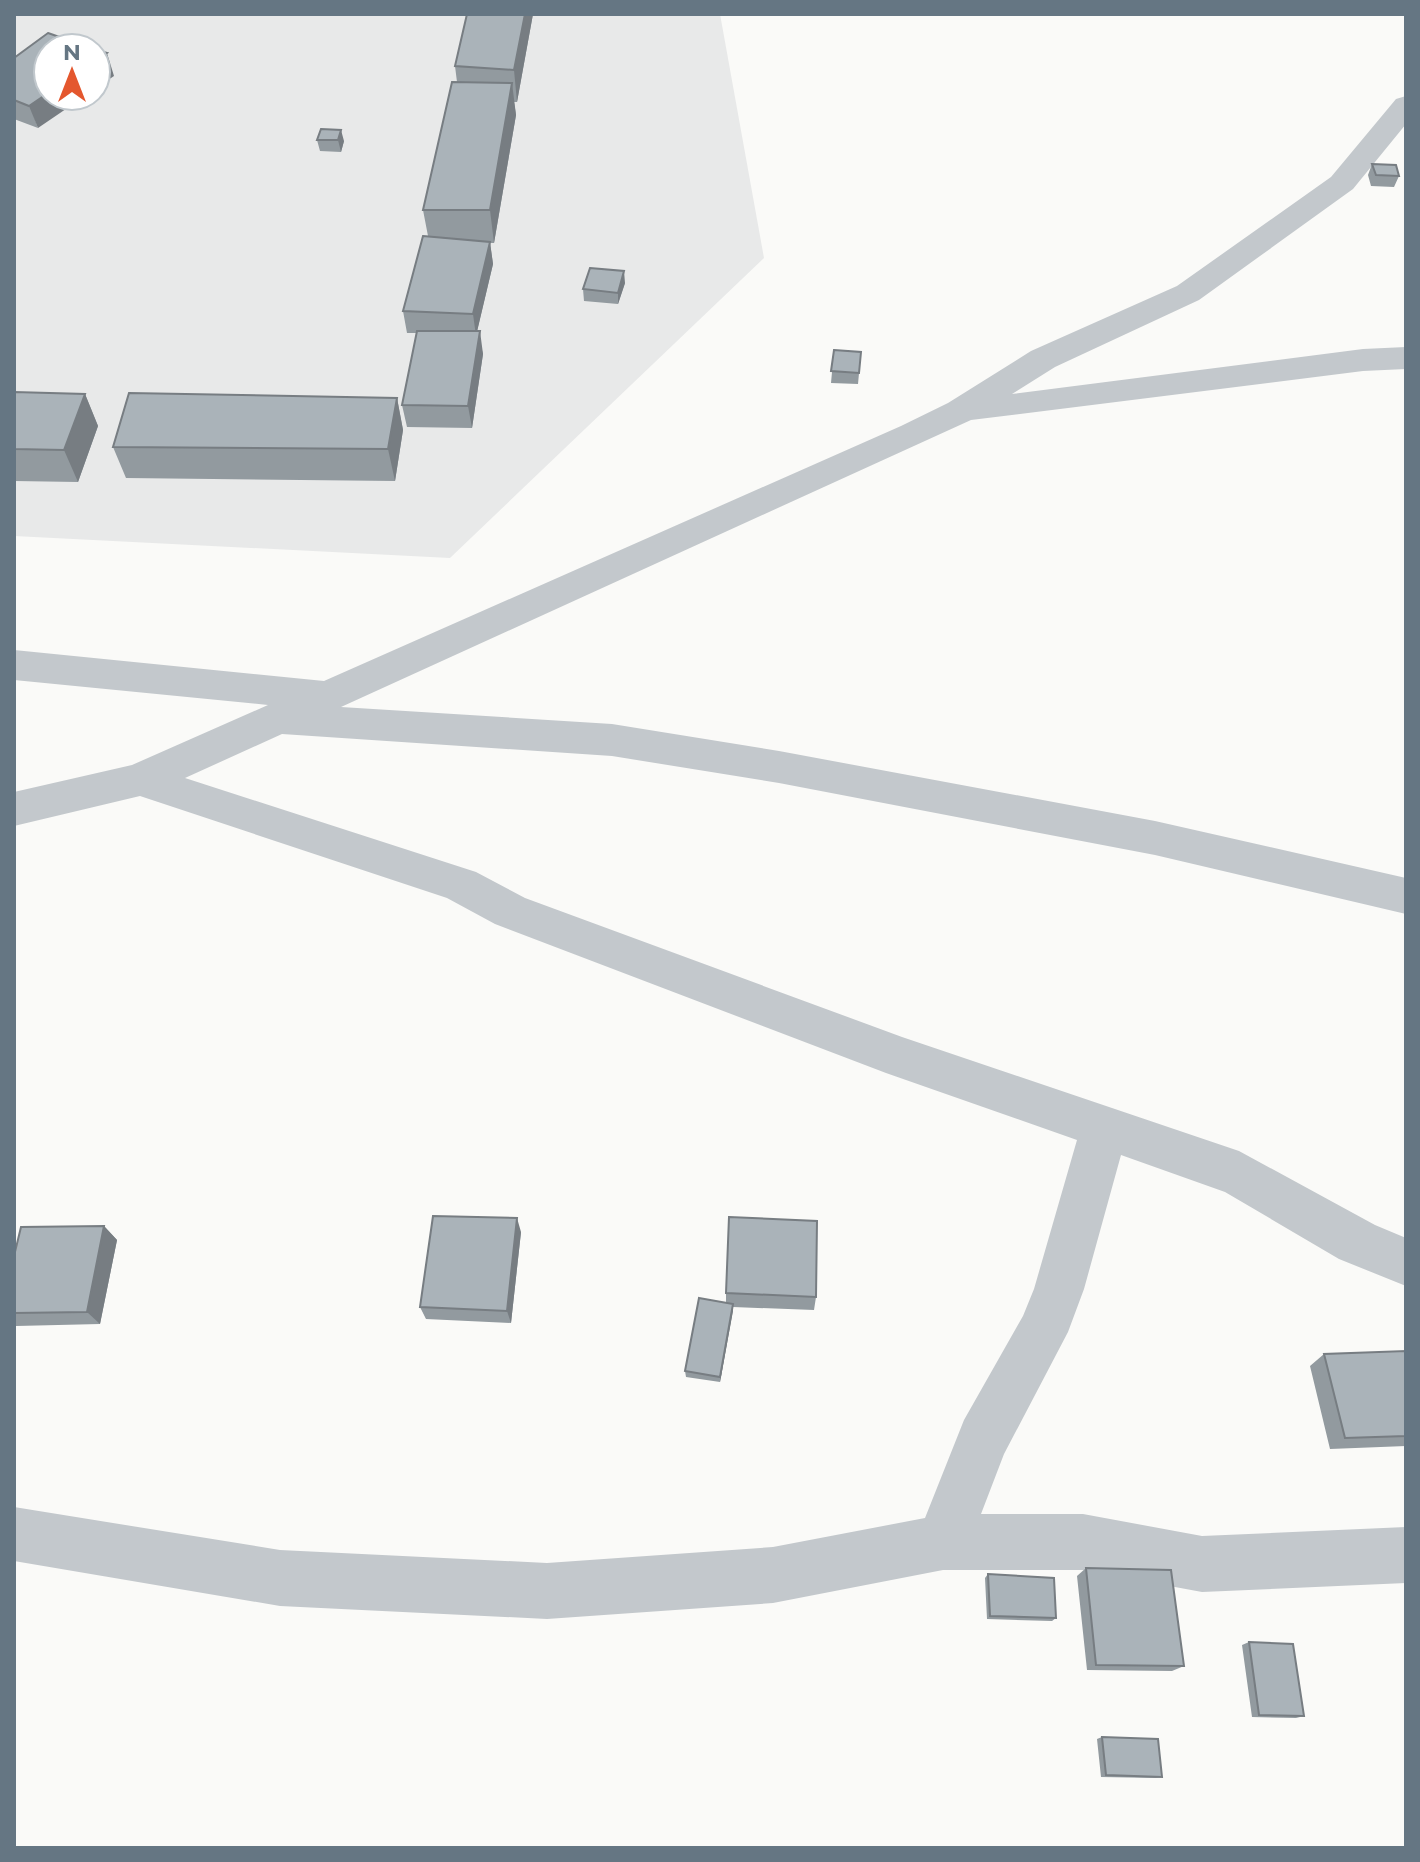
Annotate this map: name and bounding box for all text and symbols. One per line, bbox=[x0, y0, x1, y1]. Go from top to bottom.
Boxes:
north arrow bbox=[32, 32, 112, 112]
text: N bbox=[63, 39, 81, 66]

